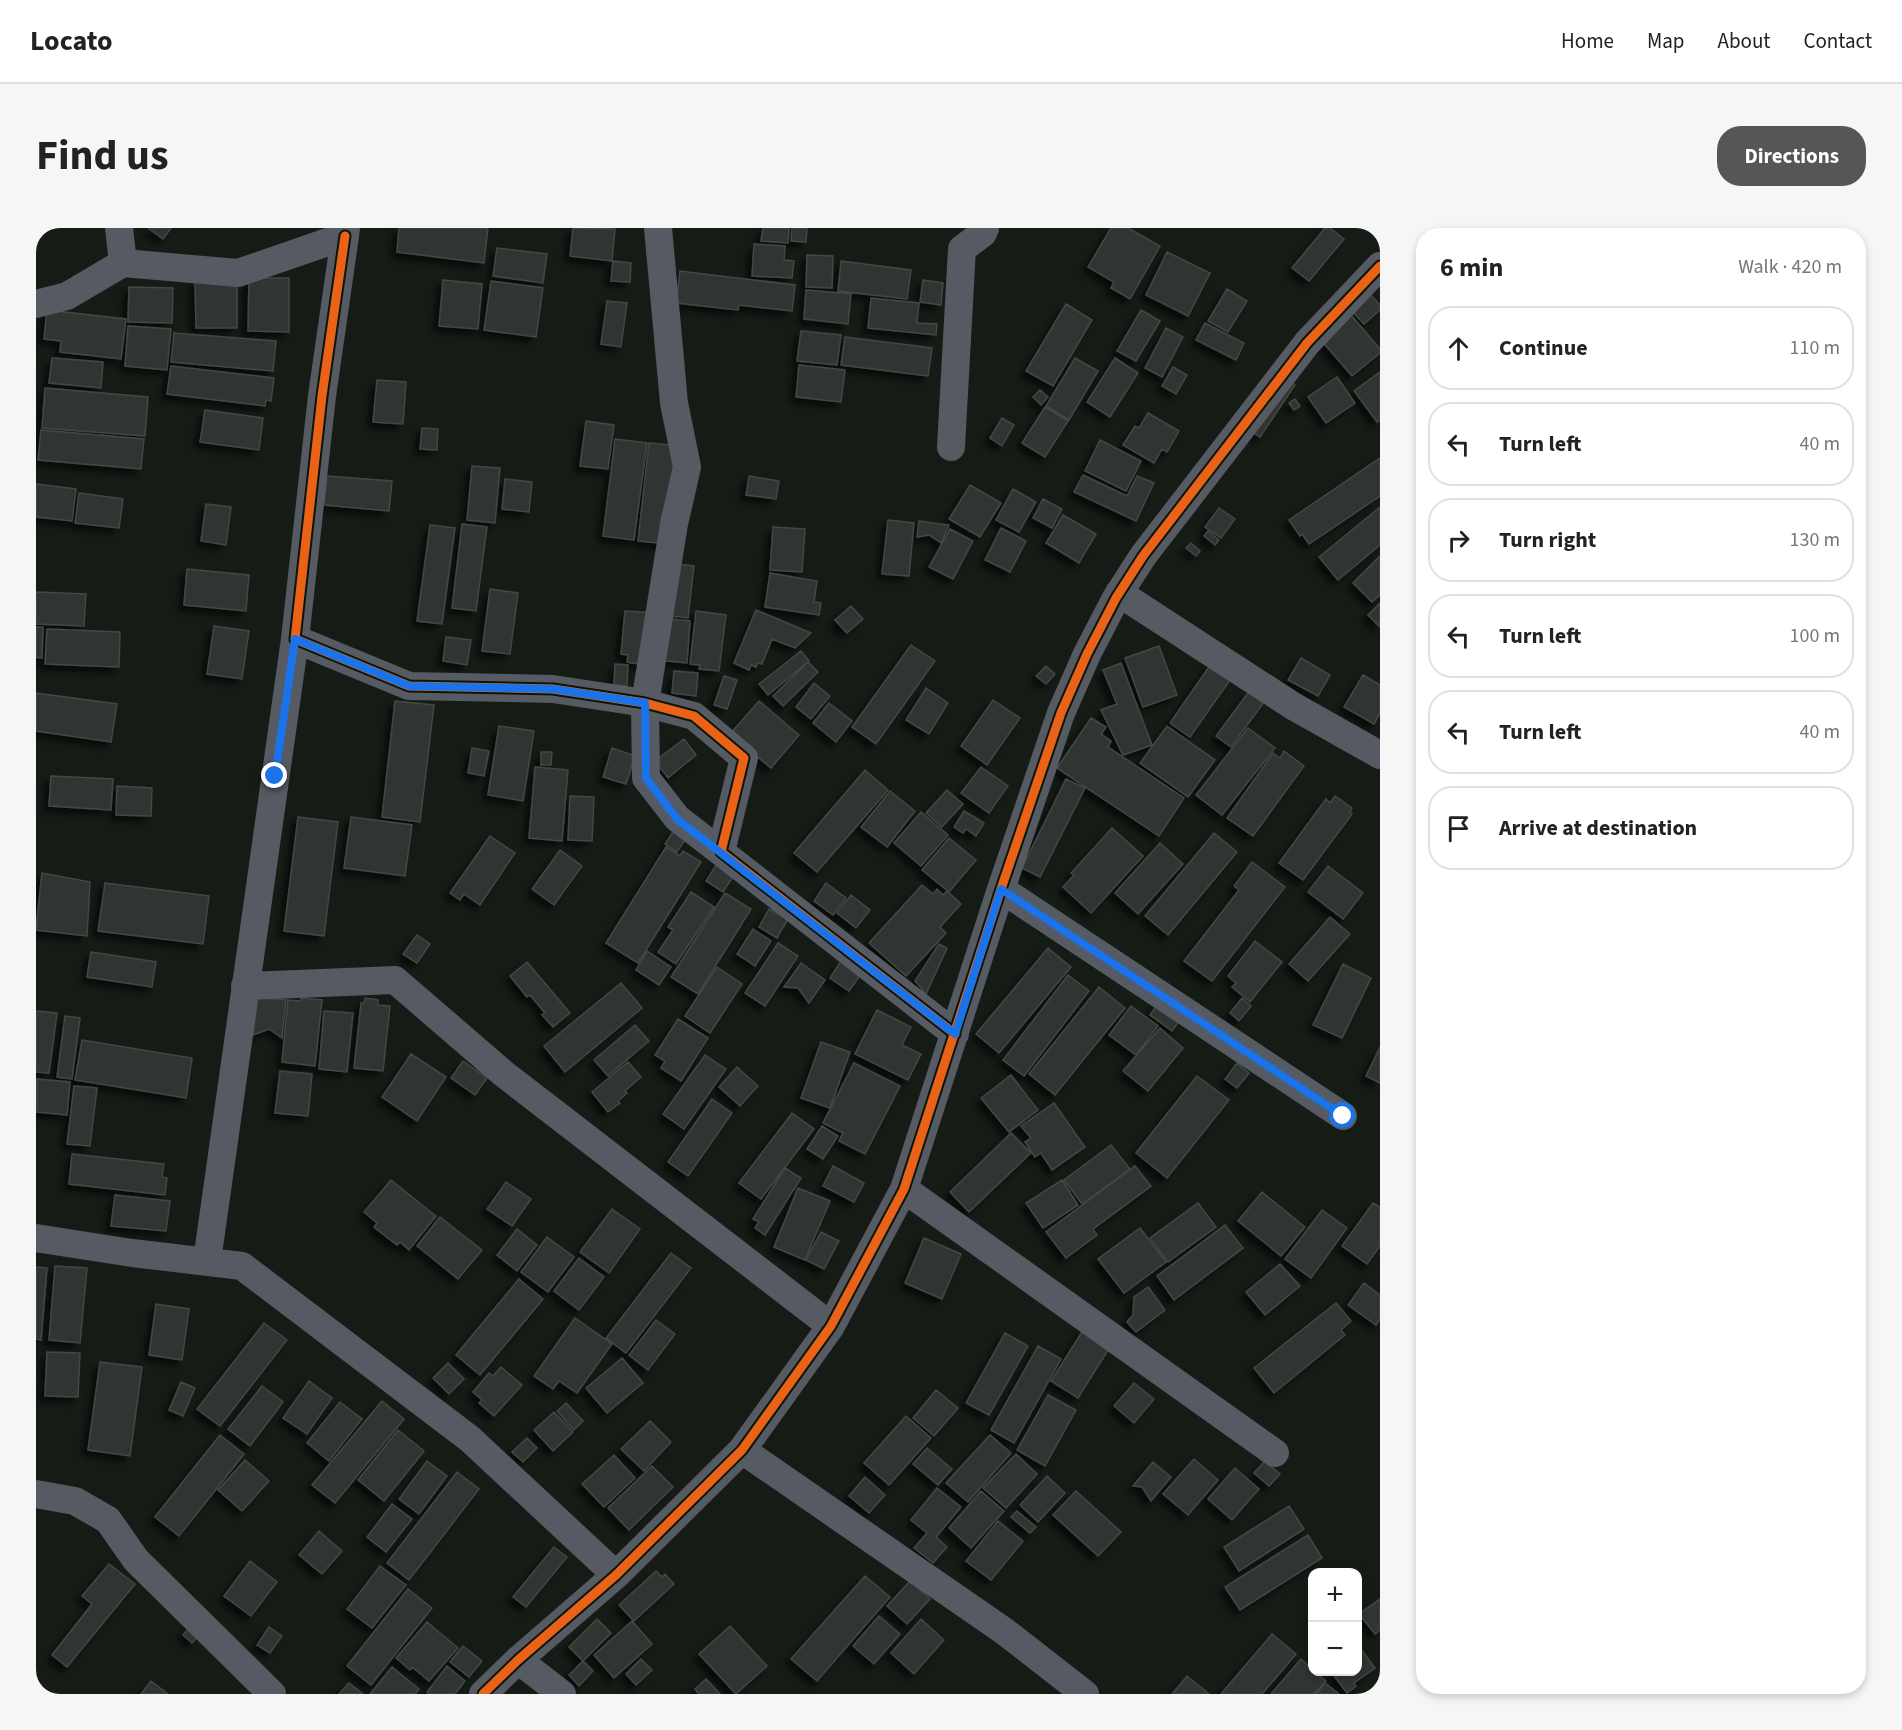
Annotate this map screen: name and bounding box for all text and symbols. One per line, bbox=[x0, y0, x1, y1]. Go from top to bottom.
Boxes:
text: Locato bbox=[30, 21, 112, 61]
text: Home bbox=[1561, 26, 1614, 56]
text: Map bbox=[1647, 26, 1685, 56]
text: About bbox=[1718, 26, 1770, 56]
text: Contact bbox=[1803, 26, 1872, 56]
text: Find us bbox=[36, 126, 169, 186]
button: Directions bbox=[1717, 126, 1866, 186]
text: 6 min bbox=[1440, 249, 1503, 286]
text: Walk · 420 m bbox=[1738, 253, 1842, 281]
icon: ahead bbox=[1442, 332, 1475, 365]
text: Continue bbox=[1499, 332, 1588, 364]
text: 110 m bbox=[1790, 334, 1840, 362]
icon: left bbox=[1442, 428, 1475, 461]
text: Turn left bbox=[1499, 428, 1581, 460]
text: 40 m bbox=[1800, 430, 1840, 458]
icon: right bbox=[1442, 524, 1475, 557]
text: Turn right bbox=[1499, 524, 1596, 556]
text: 130 m bbox=[1790, 526, 1840, 554]
icon: left bbox=[1442, 620, 1475, 653]
text: Turn left bbox=[1499, 620, 1581, 652]
text: 100 m bbox=[1790, 622, 1840, 650]
icon: left bbox=[1442, 716, 1475, 749]
text: Turn left bbox=[1499, 716, 1581, 748]
text: 40 m bbox=[1800, 718, 1840, 746]
route end bbox=[261, 762, 287, 788]
icon: arrive bbox=[1442, 812, 1475, 845]
text: Arrive at destination bbox=[1499, 812, 1697, 844]
route start bbox=[1329, 1102, 1355, 1128]
map controls bbox=[1308, 1568, 1362, 1676]
button: + bbox=[1308, 1568, 1362, 1622]
button: − bbox=[1308, 1622, 1362, 1676]

